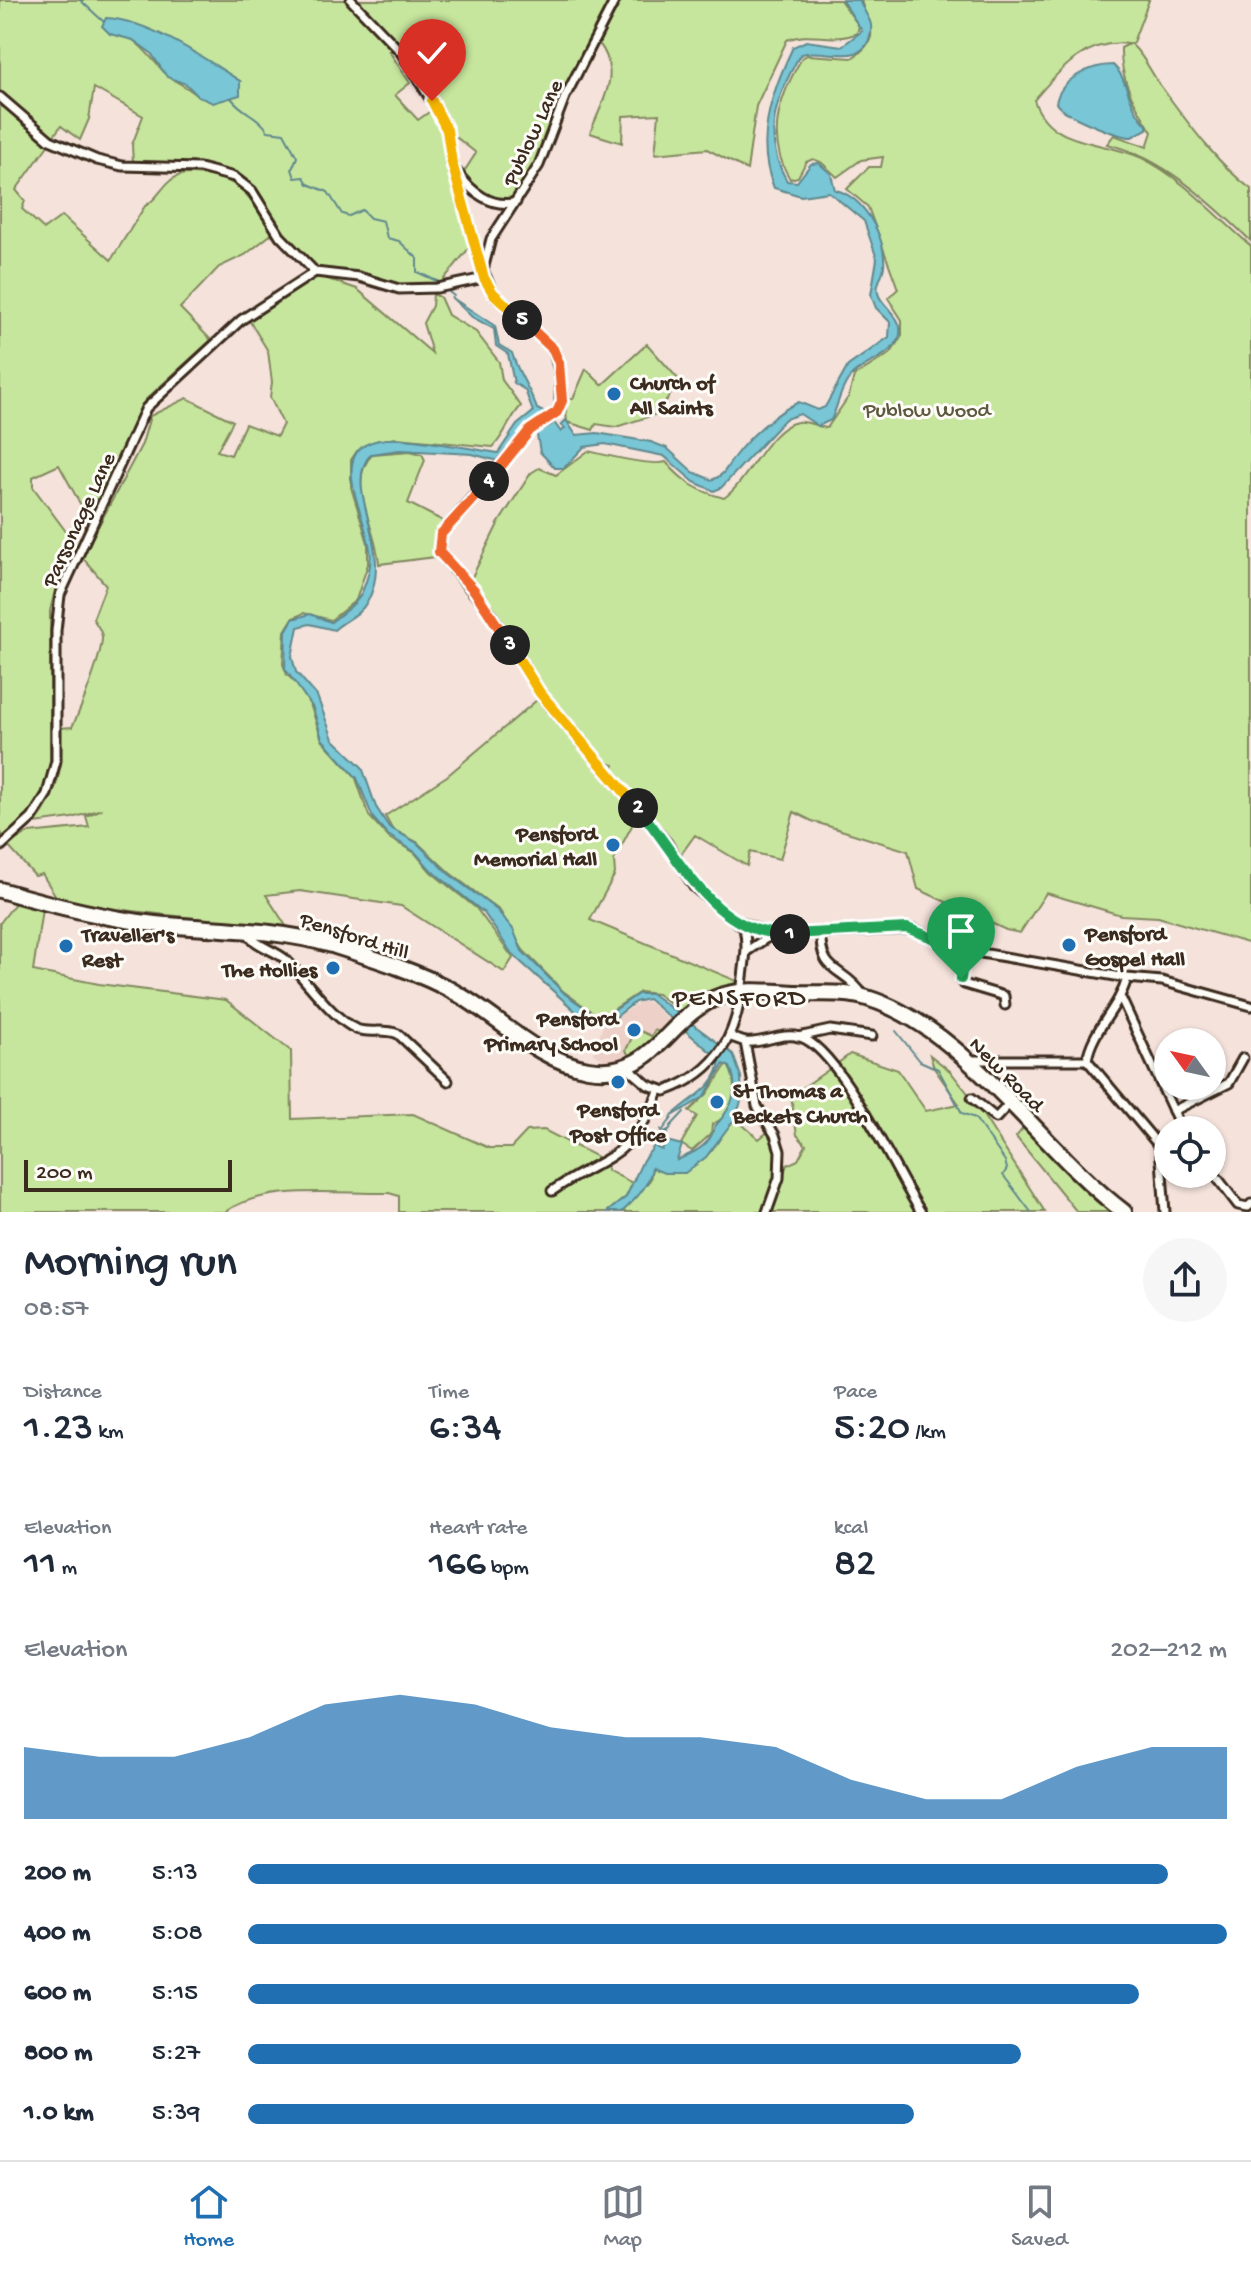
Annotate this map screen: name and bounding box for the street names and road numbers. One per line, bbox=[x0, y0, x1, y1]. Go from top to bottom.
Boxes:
street label: Publow Lane bbox=[498, 76, 571, 192]
street label: Parsonage Lane bbox=[38, 449, 123, 593]
street label: Pensford Hill bbox=[295, 908, 412, 968]
street label: New Road bbox=[962, 1033, 1050, 1120]

